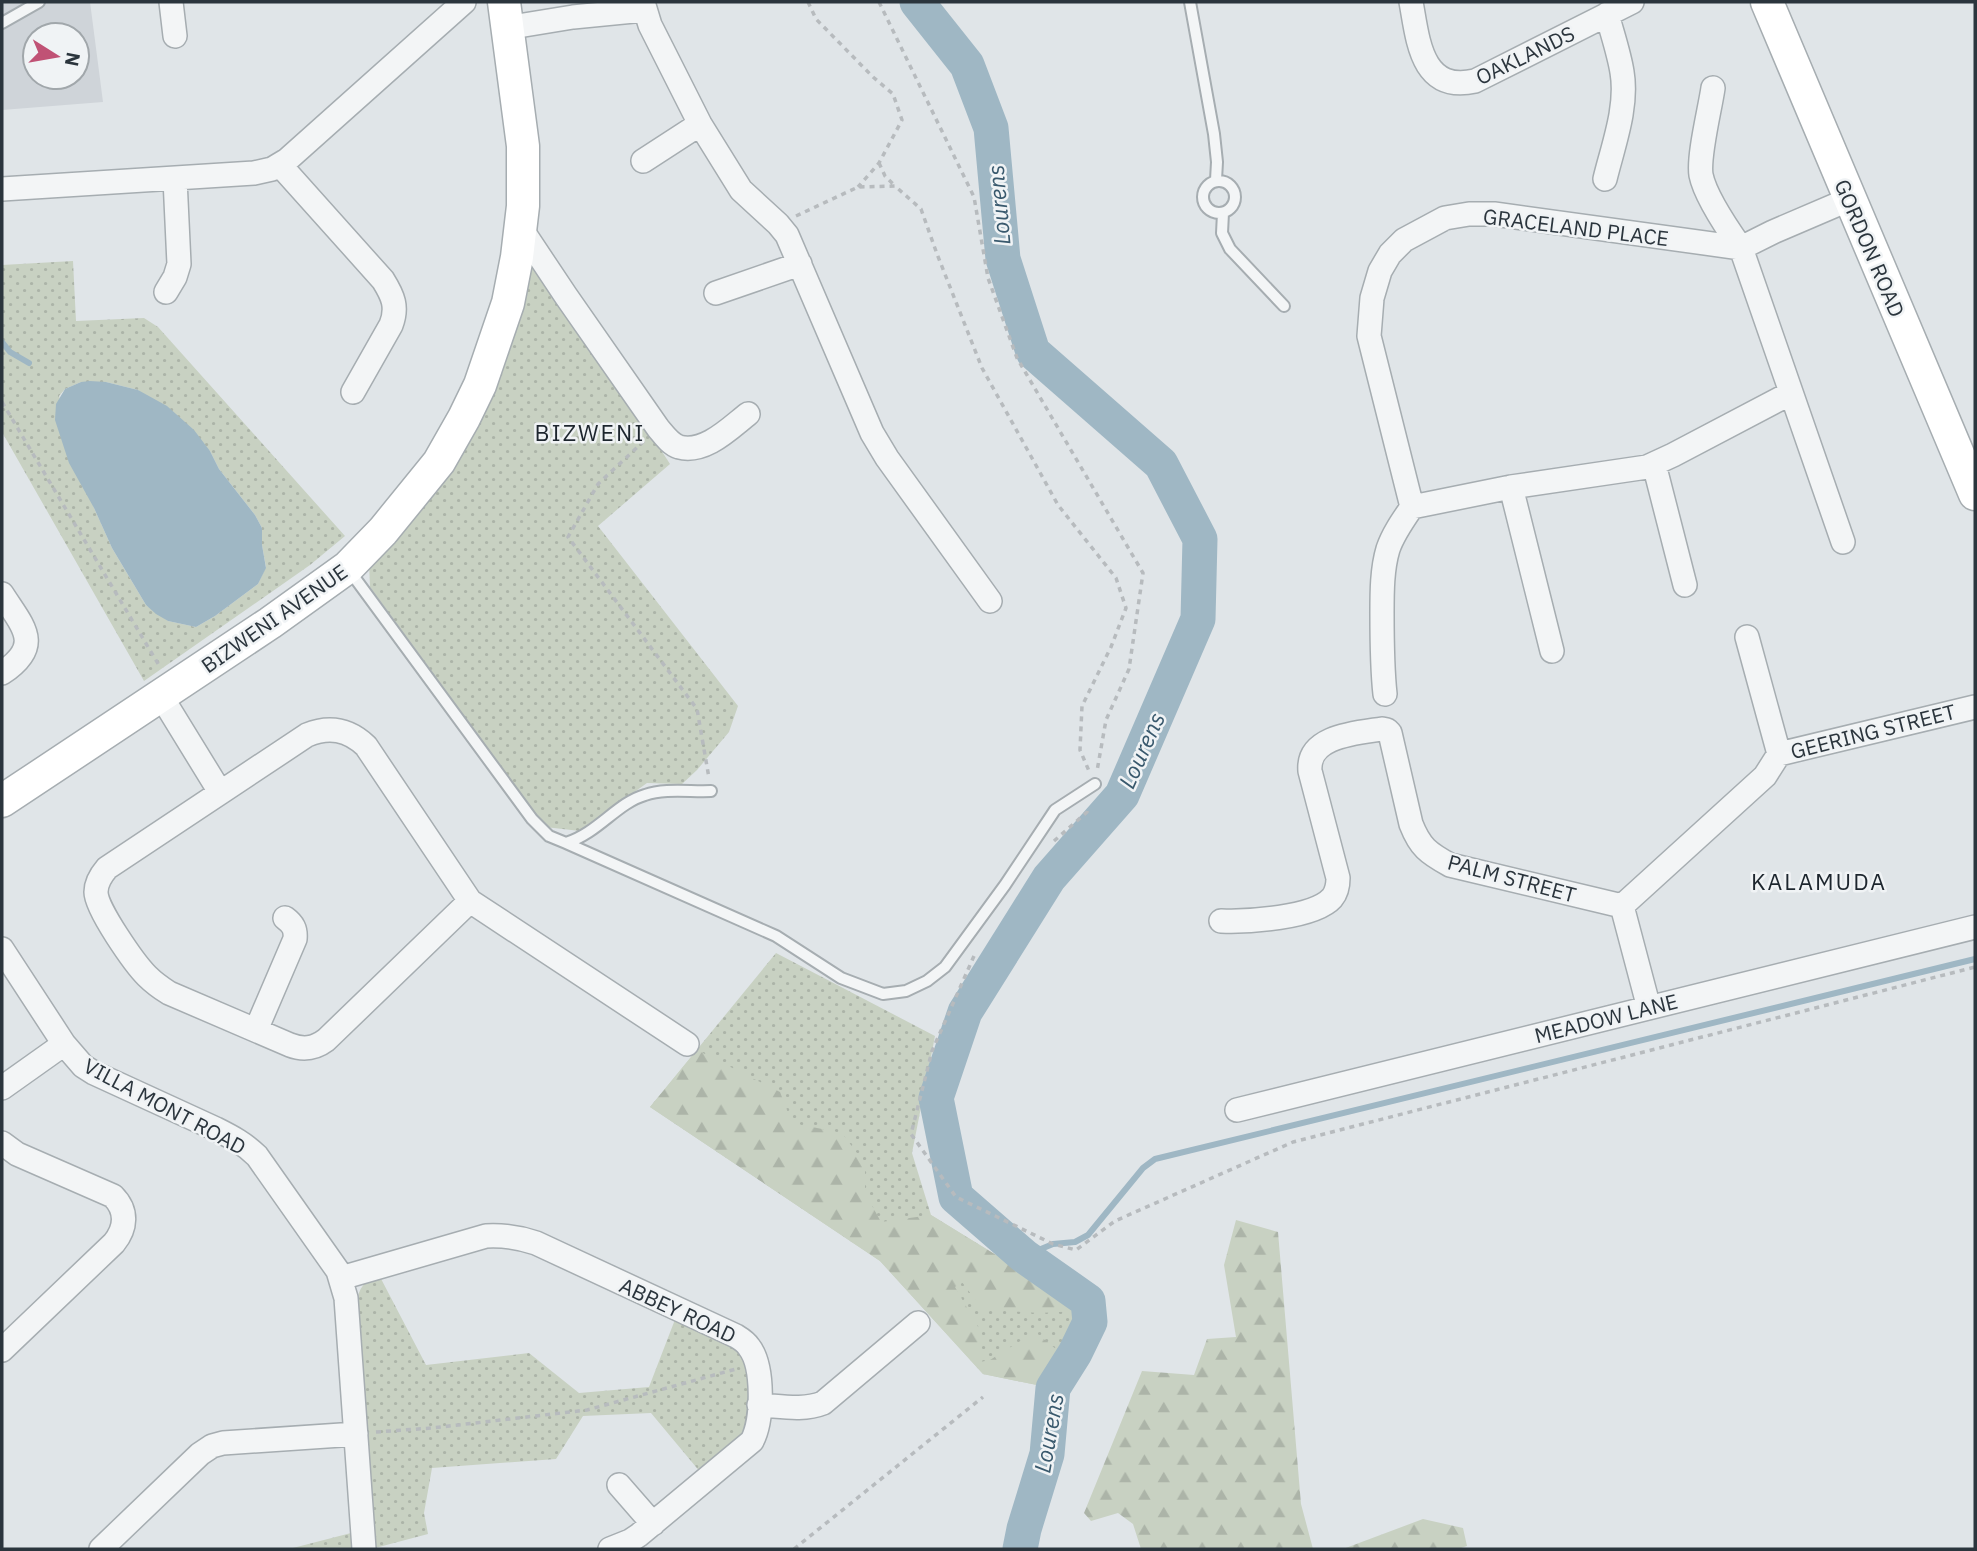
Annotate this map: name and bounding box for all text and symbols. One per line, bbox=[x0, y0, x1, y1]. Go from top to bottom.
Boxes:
street label: OAKLANDS bbox=[1471, 19, 1579, 91]
north arrow bbox=[21, 21, 91, 91]
text: N bbox=[60, 50, 86, 68]
water label: Lourens bbox=[980, 164, 1016, 246]
street label: GORDON ROAD bbox=[1828, 175, 1912, 321]
street label: GRACELAND PLACE bbox=[1482, 202, 1670, 252]
district label: BIZWENI bbox=[535, 417, 645, 447]
street label: BIZWENI AVENUE bbox=[195, 557, 353, 679]
street label: GEERING STREET bbox=[1788, 697, 1958, 765]
water label: Lourens bbox=[1111, 707, 1171, 793]
street label: PALM STREET bbox=[1445, 847, 1579, 909]
district label: KALAMUDA bbox=[1751, 866, 1887, 896]
street label: MEADOW LANE bbox=[1531, 987, 1681, 1049]
street label: VILLA MONT ROAD bbox=[79, 1051, 251, 1161]
street label: ABBEY ROAD bbox=[615, 1271, 741, 1349]
water label: Lourens bbox=[1026, 1391, 1070, 1475]

